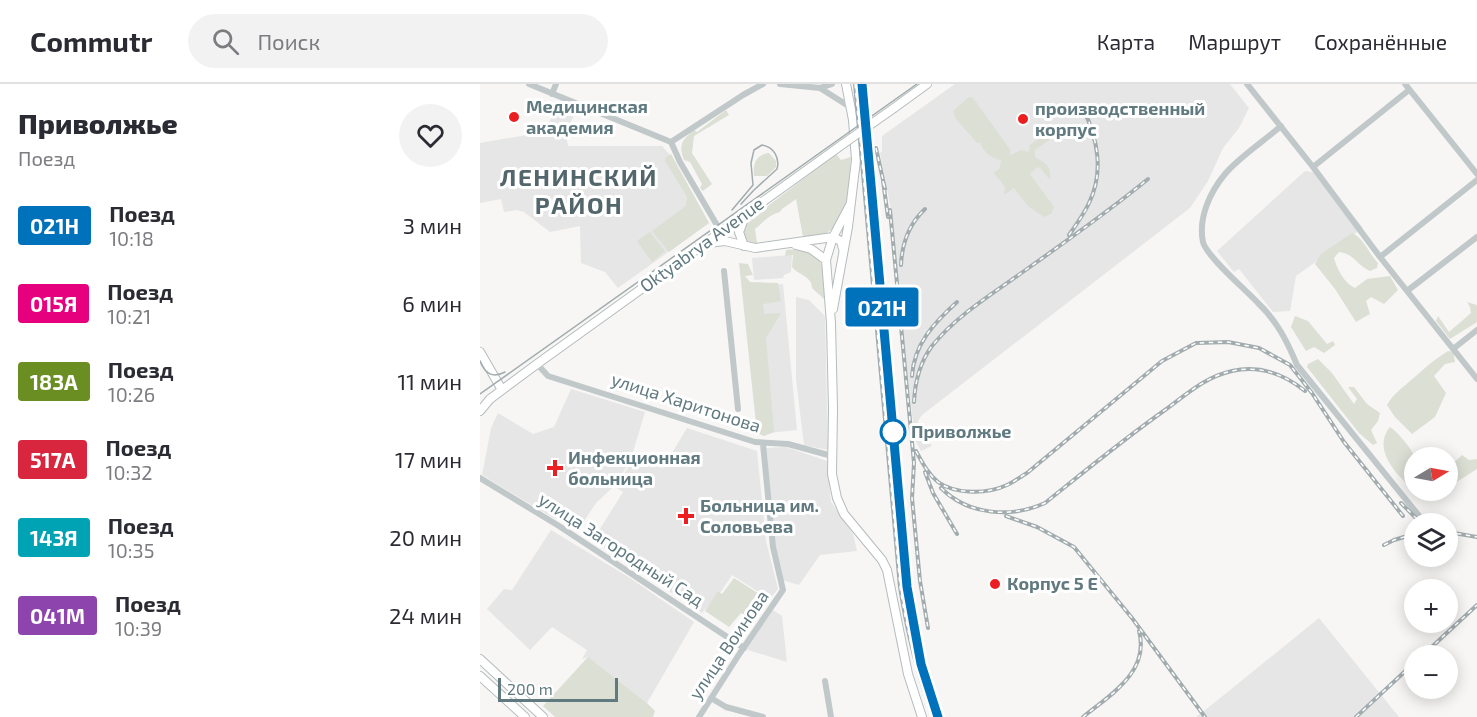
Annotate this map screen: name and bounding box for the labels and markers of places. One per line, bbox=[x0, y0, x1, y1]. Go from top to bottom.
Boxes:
place label: Медицинская академия bbox=[526, 95, 648, 138]
place label: производственный корпус bbox=[1035, 97, 1205, 140]
marker: Медицинская академия bbox=[507, 110, 521, 124]
marker: производственный корпус bbox=[1016, 112, 1030, 126]
marker: Приволжье bbox=[880, 419, 906, 445]
place label: Приволжье bbox=[911, 420, 1012, 442]
place label: Инфекционная больница bbox=[568, 446, 701, 489]
marker: Инфекционная больница bbox=[546, 459, 564, 477]
place label: Больница им. Соловьева bbox=[700, 494, 819, 537]
marker: Больница им. Соловьева bbox=[677, 507, 695, 525]
place label: Корпус 5 E bbox=[1007, 572, 1098, 594]
marker: Корпус 5 E bbox=[988, 577, 1002, 591]

